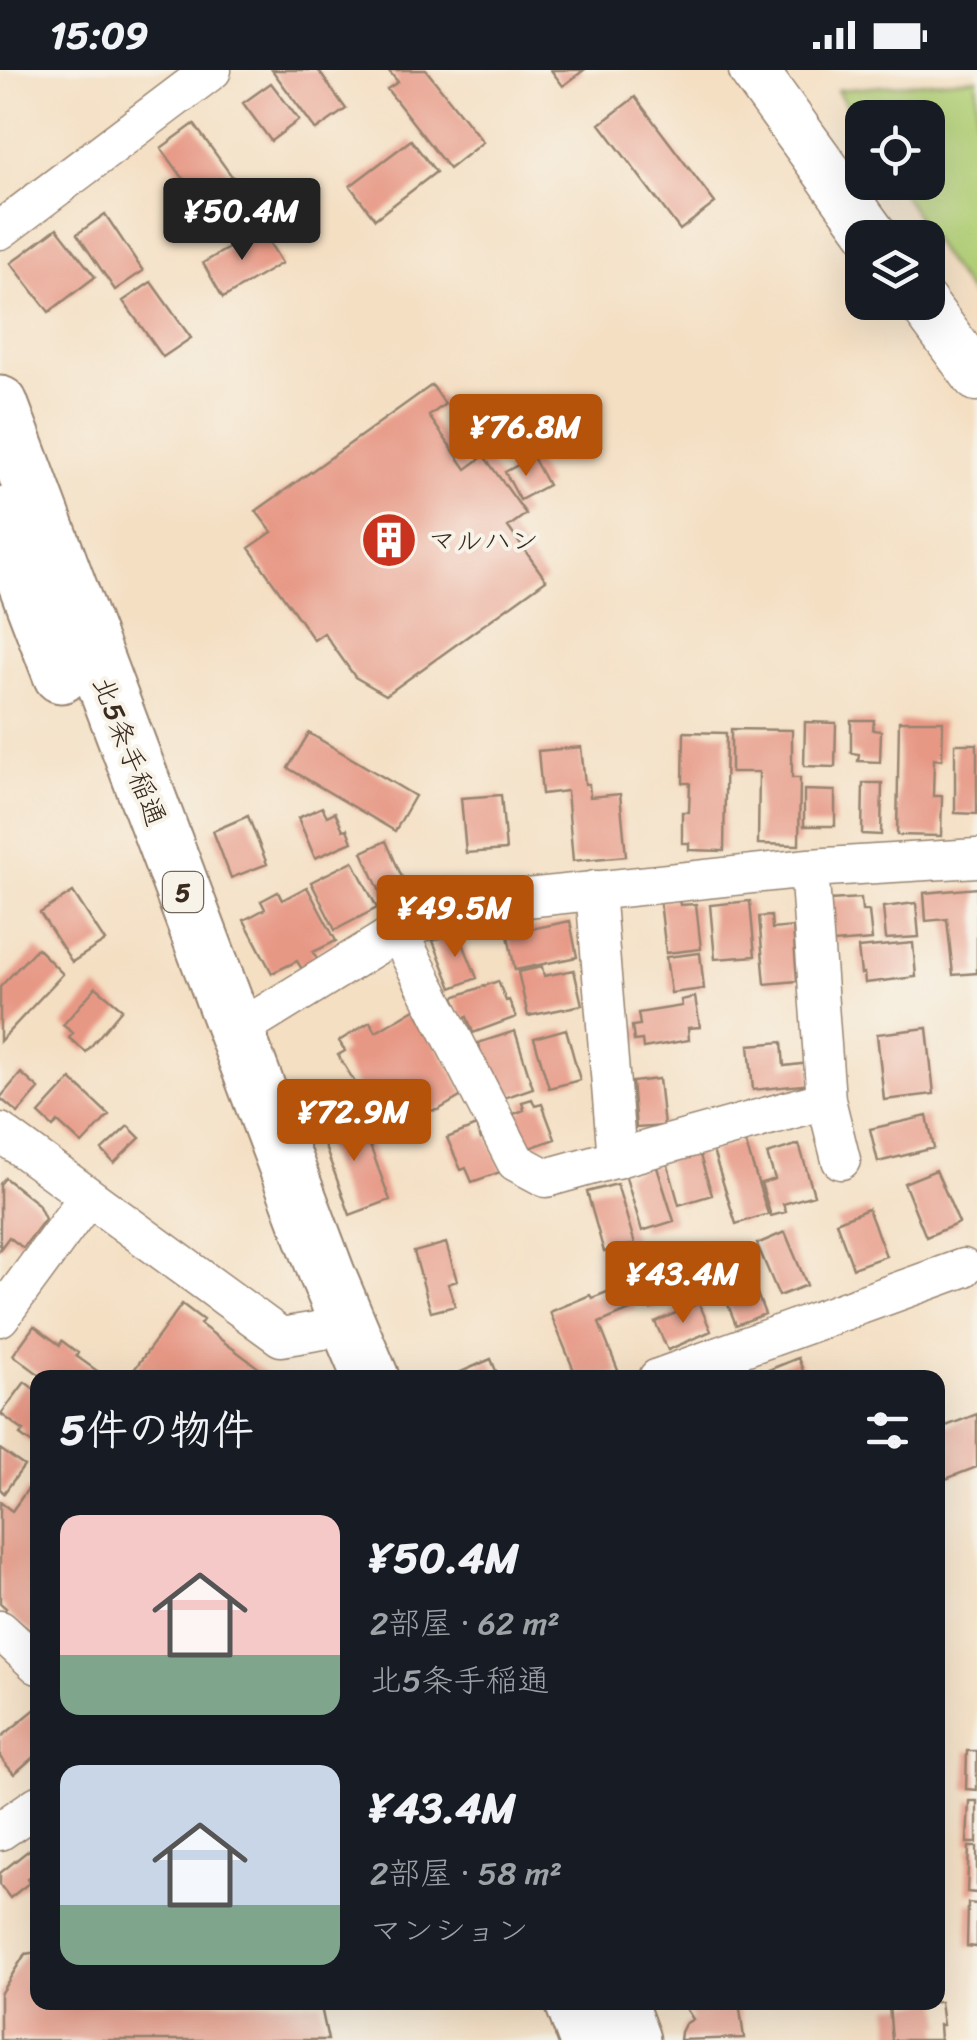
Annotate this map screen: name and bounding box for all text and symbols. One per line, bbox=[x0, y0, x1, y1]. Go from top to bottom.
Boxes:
text: 15:09 bbox=[50, 2, 148, 69]
map controls bbox=[845, 100, 945, 320]
button: locate bbox=[845, 100, 945, 200]
pin: ¥50.4M bbox=[161, 178, 323, 263]
text: ¥50.4M bbox=[185, 182, 299, 239]
button: layers bbox=[845, 220, 945, 320]
pin: ¥76.8M bbox=[445, 394, 607, 479]
text: ¥76.8M bbox=[471, 398, 581, 455]
building icon: マルハン bbox=[359, 510, 419, 570]
place label: マルハン bbox=[428, 516, 539, 565]
street label: 北5条手稲通 bbox=[79, 669, 181, 833]
road number: 5 bbox=[163, 872, 203, 912]
pin: ¥49.5M bbox=[374, 875, 536, 960]
text: ¥49.5M bbox=[399, 879, 511, 936]
pin: ¥72.9M bbox=[273, 1079, 435, 1164]
text: ¥72.9M bbox=[299, 1083, 409, 1140]
pin: ¥43.4M bbox=[602, 1241, 764, 1326]
text: ¥43.4M bbox=[627, 1245, 739, 1302]
text: 5件の物件 bbox=[60, 1393, 254, 1467]
icon: filters bbox=[860, 1403, 915, 1458]
text: ¥50.4M bbox=[370, 1521, 519, 1595]
icon: home bbox=[140, 1555, 260, 1675]
text: 2部屋 · 62 m² bbox=[370, 1595, 560, 1652]
text: 北5条手稲通 bbox=[370, 1652, 550, 1709]
text: ¥43.4M bbox=[370, 1771, 516, 1845]
icon: home bbox=[140, 1805, 260, 1925]
text: 2部屋 · 58 m² bbox=[370, 1845, 562, 1902]
text: マンション bbox=[370, 1902, 529, 1959]

